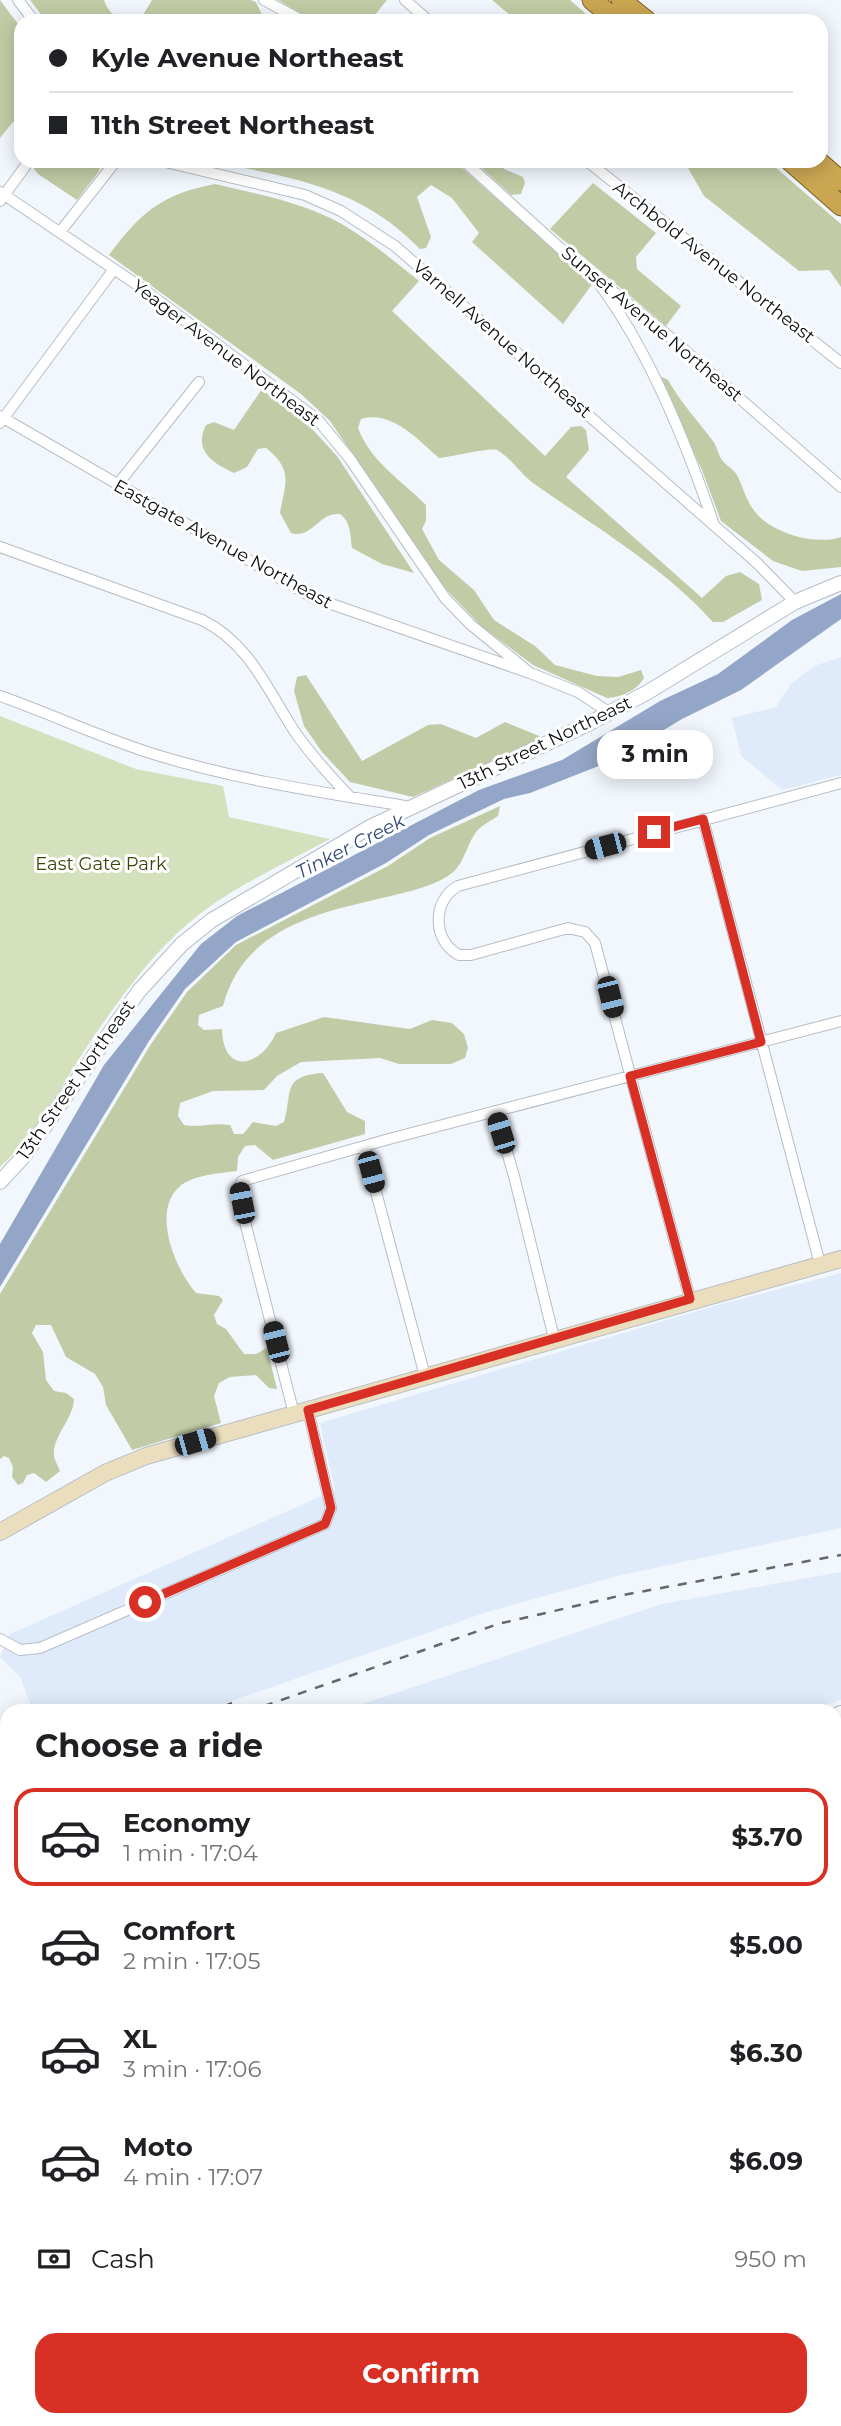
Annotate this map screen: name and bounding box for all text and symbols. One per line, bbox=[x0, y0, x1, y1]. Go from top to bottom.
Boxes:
text: Kyle Avenue Northeast bbox=[91, 42, 404, 74]
text: 11th Street Northeast bbox=[91, 109, 375, 141]
street label: Archbold Avenue Northeast bbox=[609, 176, 819, 348]
street label: Sunset Avenue Northeast bbox=[557, 242, 747, 406]
street label: Varnell Avenue Northeast bbox=[408, 255, 596, 423]
street label: Yeager Avenue Northeast bbox=[128, 275, 324, 431]
street label: Eastgate Avenue Northeast bbox=[110, 475, 336, 613]
street label: 13th Street Northeast bbox=[455, 691, 635, 795]
callout: 3 min bbox=[596, 730, 712, 780]
text: 3 min bbox=[621, 740, 689, 768]
water label: Tinker Creek bbox=[292, 809, 409, 884]
route end bbox=[638, 816, 670, 848]
car bbox=[582, 830, 629, 862]
park label: East Gate Park bbox=[35, 853, 167, 875]
car bbox=[595, 974, 626, 1020]
street label: 13th Street Northeast bbox=[12, 996, 140, 1164]
car bbox=[485, 1110, 518, 1156]
car bbox=[356, 1149, 387, 1195]
car bbox=[228, 1180, 257, 1226]
car bbox=[261, 1319, 292, 1365]
car bbox=[172, 1426, 219, 1458]
route start bbox=[129, 1586, 161, 1618]
text: Choose a ride bbox=[35, 1726, 263, 1765]
icon: car bbox=[39, 1806, 102, 1869]
text: Economy bbox=[123, 1807, 250, 1839]
text: $3.70 bbox=[731, 1821, 803, 1853]
text: 1 min · 17:04 bbox=[123, 1839, 258, 1867]
icon: car bbox=[39, 1914, 102, 1977]
text: Comfort bbox=[123, 1915, 235, 1947]
text: $5.00 bbox=[729, 1929, 803, 1961]
text: 2 min · 17:05 bbox=[123, 1947, 261, 1975]
icon: car bbox=[39, 2022, 102, 2085]
text: XL bbox=[123, 2023, 157, 2055]
text: $6.30 bbox=[729, 2037, 803, 2069]
text: 3 min · 17:06 bbox=[123, 2055, 261, 2083]
icon: car bbox=[39, 2130, 102, 2193]
text: Moto bbox=[123, 2131, 193, 2163]
text: $6.09 bbox=[729, 2145, 803, 2177]
text: 4 min · 17:07 bbox=[123, 2163, 263, 2191]
icon: cash bbox=[35, 2240, 73, 2278]
text: Cash bbox=[91, 2243, 155, 2275]
text: 950 m bbox=[734, 2245, 807, 2273]
button: Confirm bbox=[35, 2333, 807, 2413]

